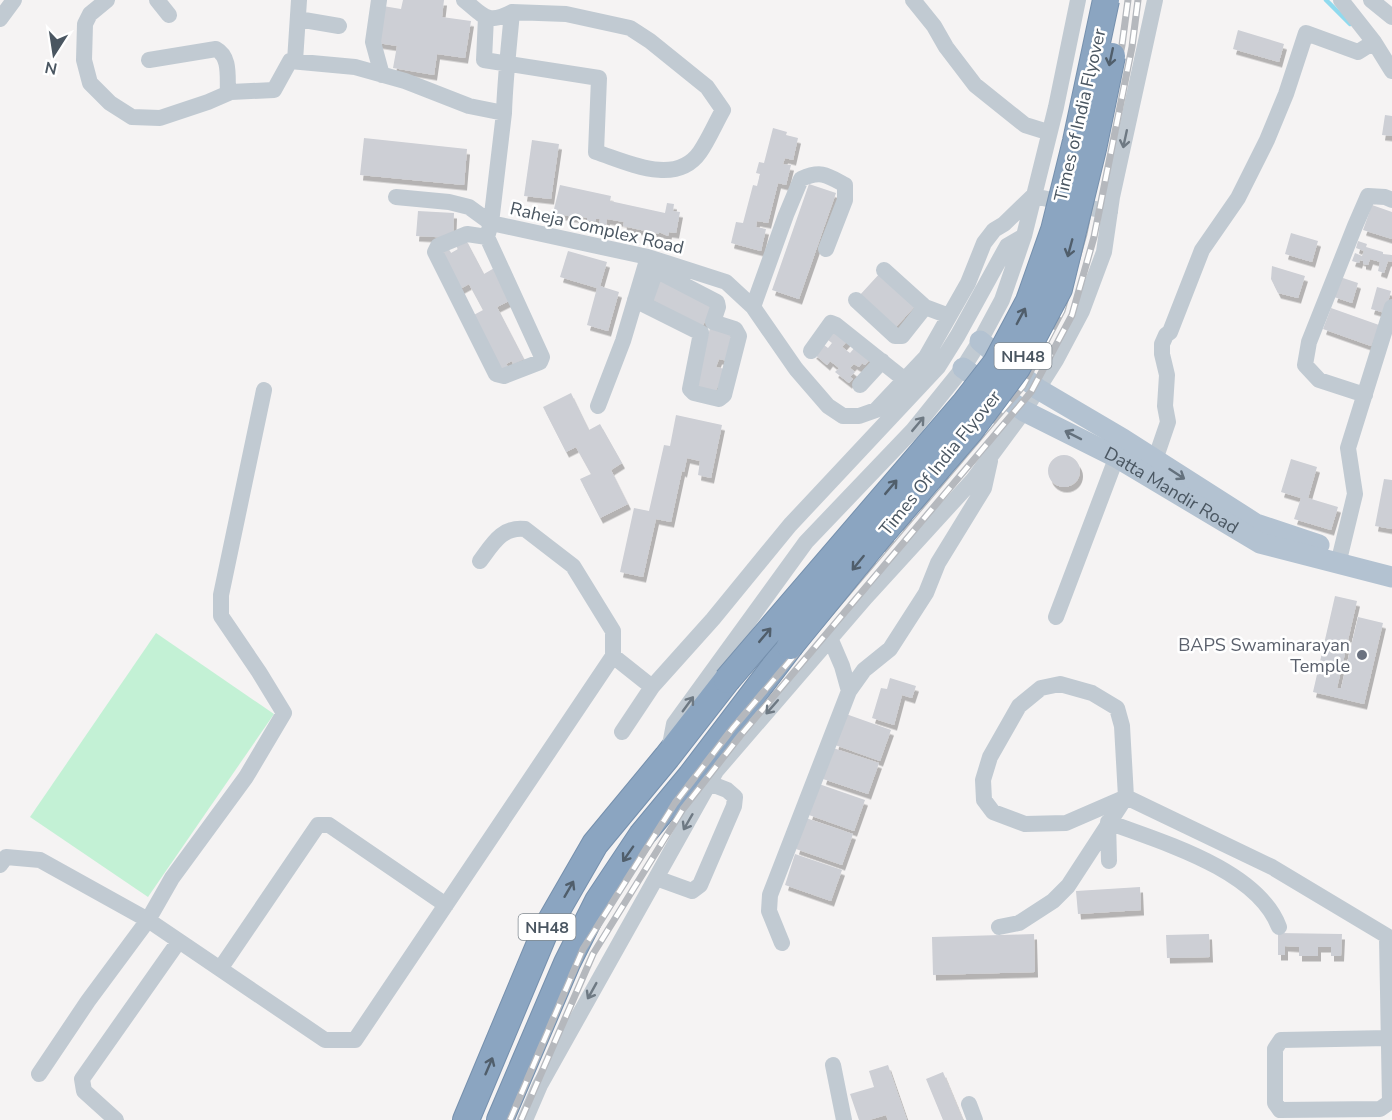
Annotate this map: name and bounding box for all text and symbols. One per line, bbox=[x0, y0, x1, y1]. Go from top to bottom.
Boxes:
north arrow bbox=[24, 24, 84, 84]
street label: Times of India Flyover bbox=[1048, 26, 1112, 204]
one-way arrow bbox=[1105, 48, 1117, 67]
text: N bbox=[43, 56, 59, 80]
one-way arrow bbox=[1118, 130, 1130, 149]
street label: Raheja Complex Road bbox=[508, 196, 686, 260]
one-way arrow bbox=[1063, 238, 1075, 257]
one-way arrow bbox=[1016, 307, 1028, 325]
road number: NH48 bbox=[994, 343, 1052, 369]
street label: Times Of India Flyover bbox=[874, 385, 1006, 541]
one-way arrow bbox=[911, 417, 925, 432]
one-way arrow bbox=[1065, 429, 1082, 441]
street label: Datta Mandir Road bbox=[1100, 441, 1243, 539]
one-way arrow bbox=[1169, 468, 1185, 480]
one-way arrow bbox=[884, 480, 898, 495]
one-way arrow bbox=[851, 555, 864, 571]
one-way arrow bbox=[758, 627, 771, 643]
place label: BAPS Swaminarayan Temple bbox=[1178, 633, 1350, 678]
marker: BAPS Swaminarayan Temple bbox=[1355, 648, 1369, 662]
one-way arrow bbox=[682, 696, 694, 712]
one-way arrow bbox=[765, 699, 778, 715]
one-way arrow bbox=[682, 812, 693, 830]
one-way arrow bbox=[622, 845, 634, 862]
one-way arrow bbox=[563, 881, 575, 898]
road number: NH48 bbox=[518, 914, 576, 940]
one-way arrow bbox=[586, 982, 597, 1000]
one-way arrow bbox=[484, 1058, 495, 1076]

